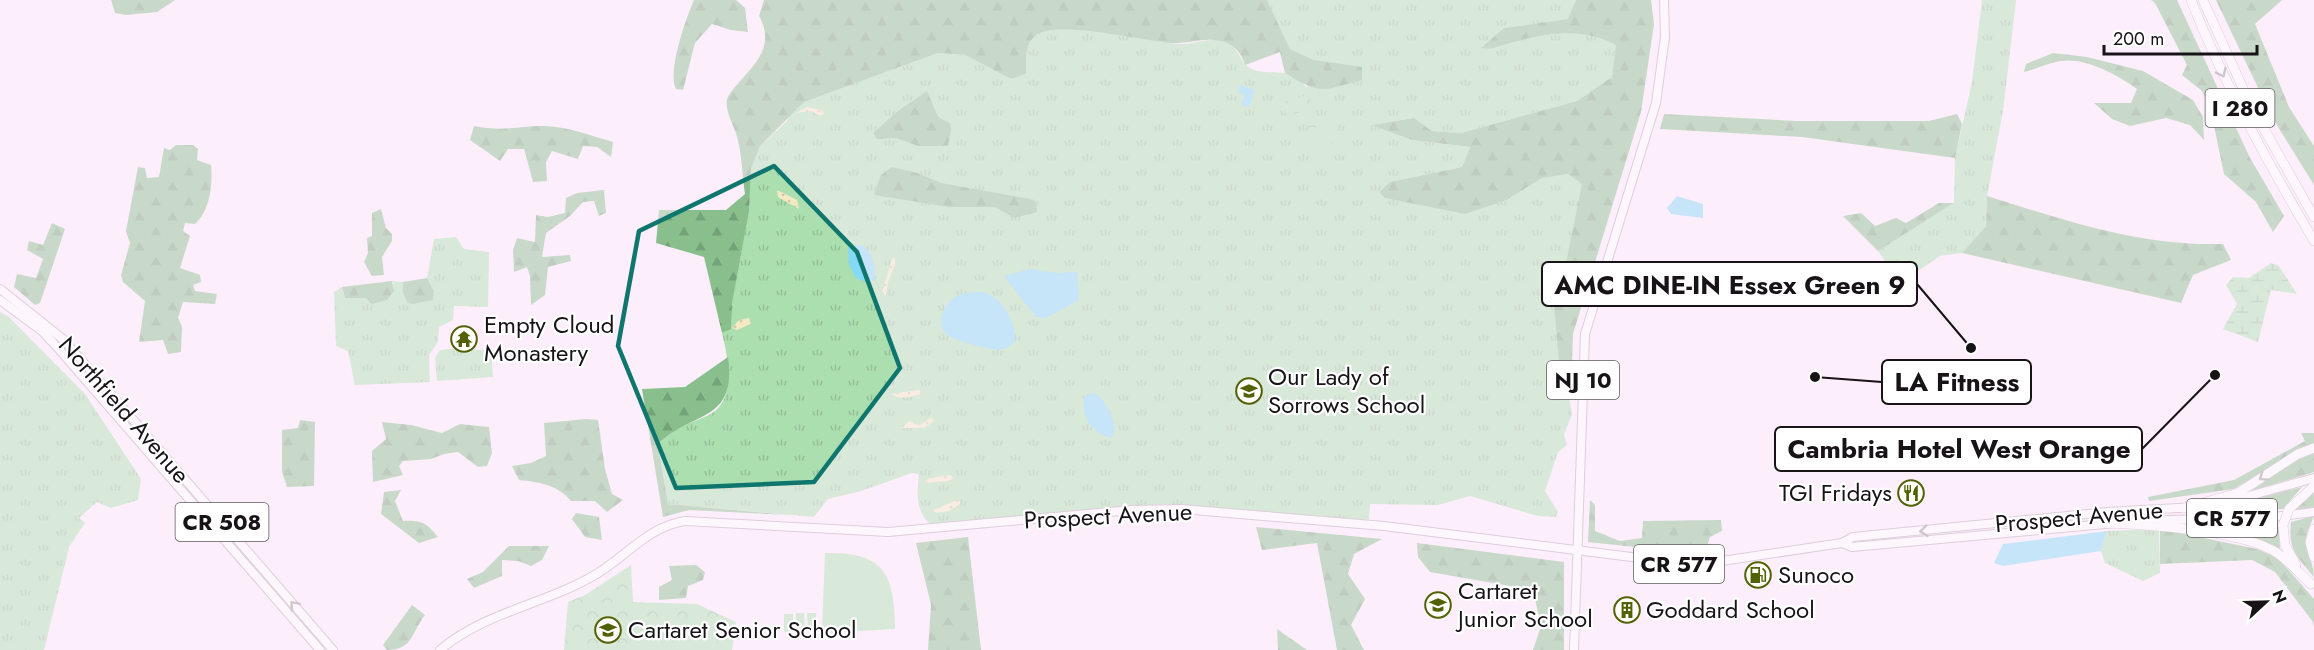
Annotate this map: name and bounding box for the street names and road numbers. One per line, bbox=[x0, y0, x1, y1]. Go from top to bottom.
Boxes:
road number: I 280 bbox=[2206, 89, 2274, 127]
street label: Northfield Avenue bbox=[51, 328, 198, 491]
road number: NJ 10 bbox=[1547, 361, 1619, 399]
street label: Prospect Avenue bbox=[1993, 492, 2164, 541]
street label: Prospect Avenue bbox=[1023, 494, 1193, 537]
road number: CR 577 bbox=[2187, 499, 2277, 537]
road number: CR 508 bbox=[176, 503, 268, 541]
road number: CR 577 bbox=[1634, 545, 1724, 583]

